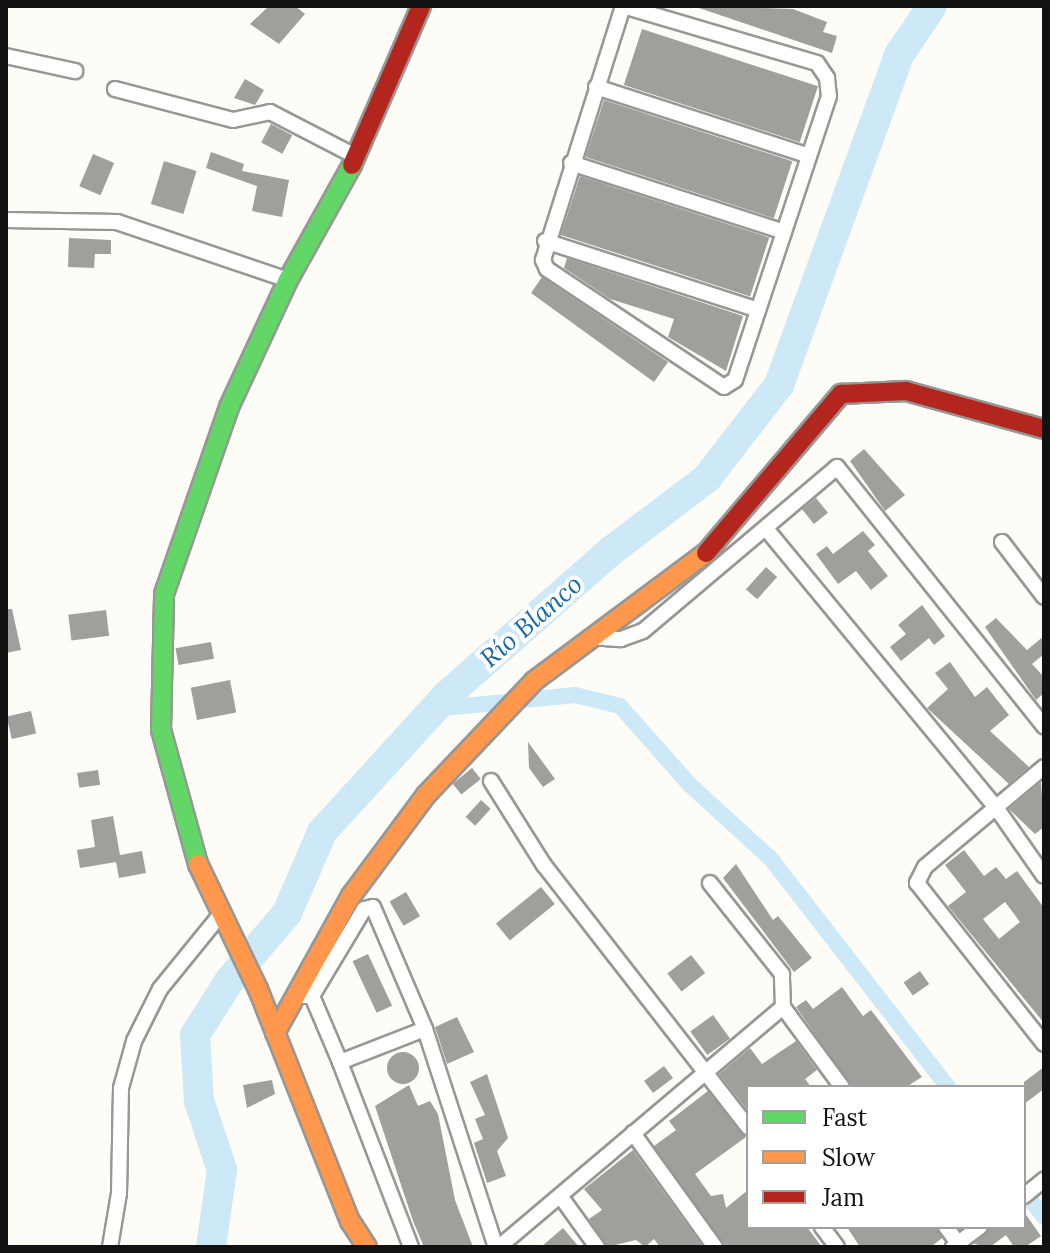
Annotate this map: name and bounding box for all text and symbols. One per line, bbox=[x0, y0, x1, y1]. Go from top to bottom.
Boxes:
water label: Río Blanco bbox=[474, 568, 588, 674]
legend bbox=[746, 1085, 1026, 1229]
text: Fast bbox=[822, 1102, 867, 1133]
text: Slow bbox=[822, 1142, 875, 1173]
text: Jam bbox=[822, 1182, 864, 1213]

